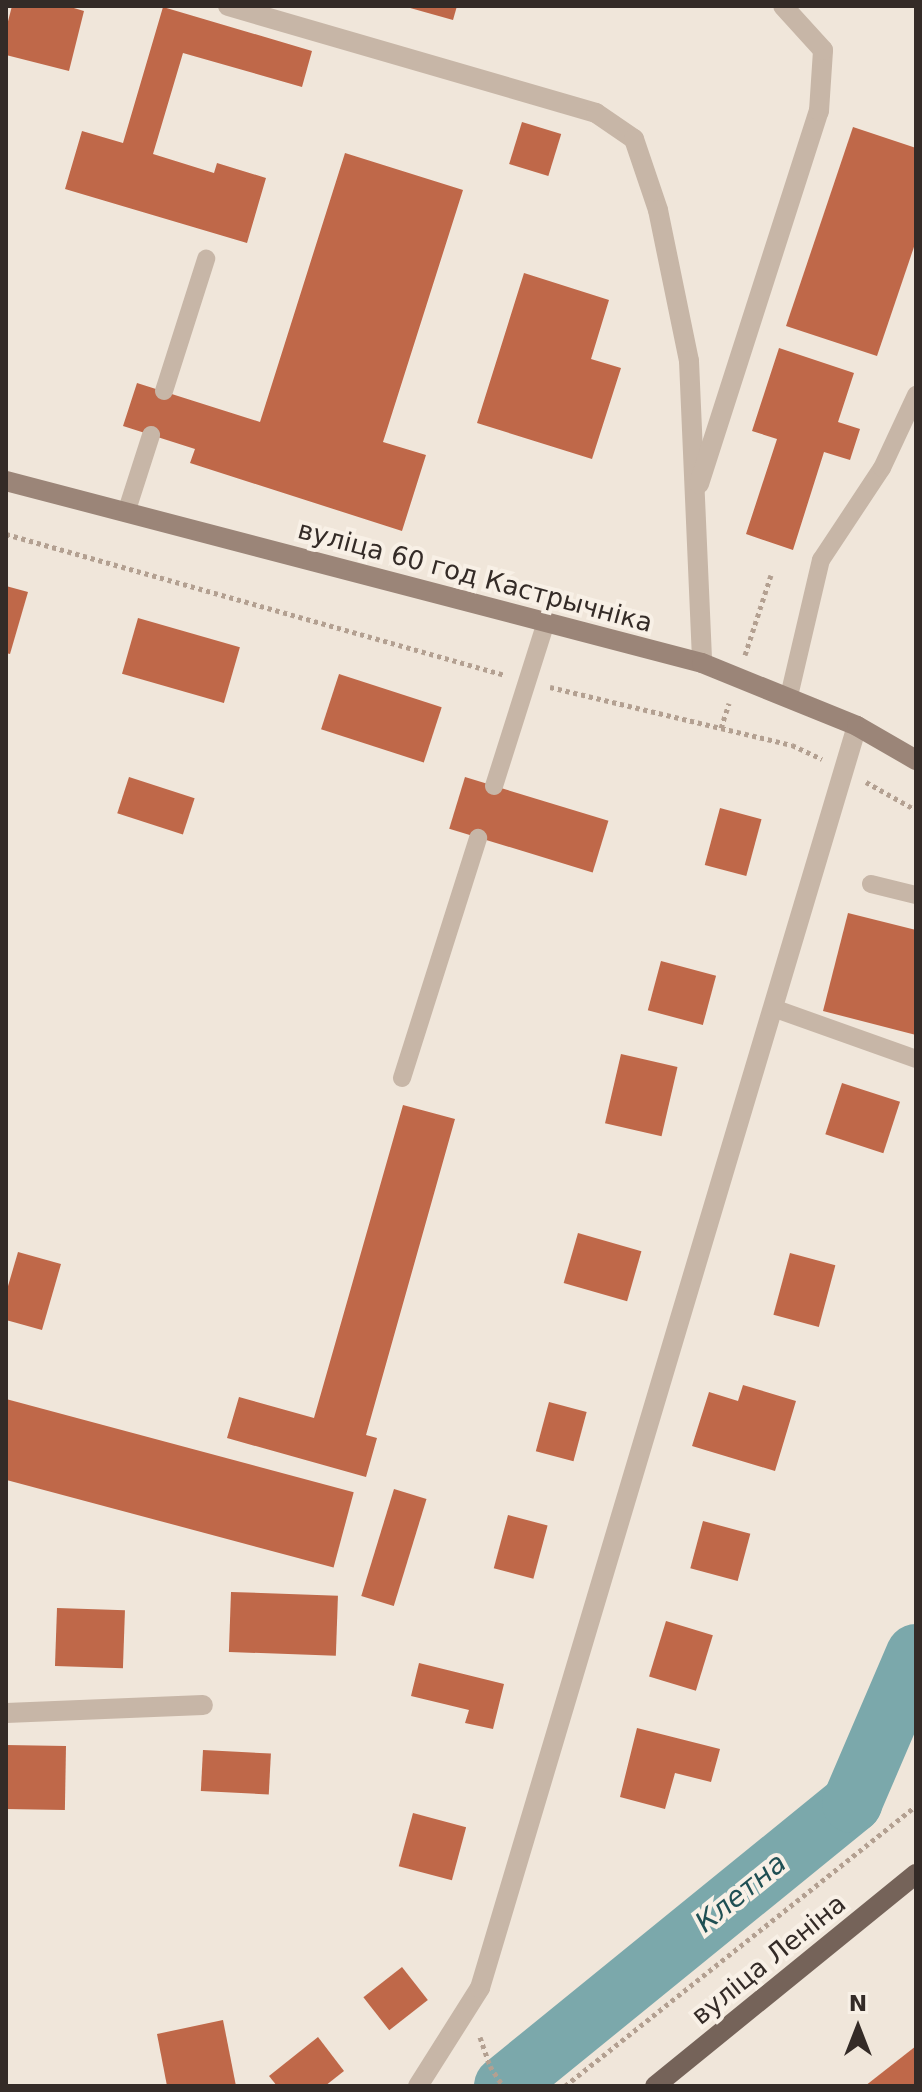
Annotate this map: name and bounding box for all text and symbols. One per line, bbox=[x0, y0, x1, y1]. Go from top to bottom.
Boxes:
street label: вуліца 60 год Кастрычніка bbox=[294, 515, 656, 639]
water label: Клетна bbox=[689, 1846, 793, 1940]
street label: вуліца Леніна bbox=[686, 1888, 852, 2032]
north arrow bbox=[818, 1988, 898, 2068]
text: N bbox=[849, 1991, 867, 2016]

